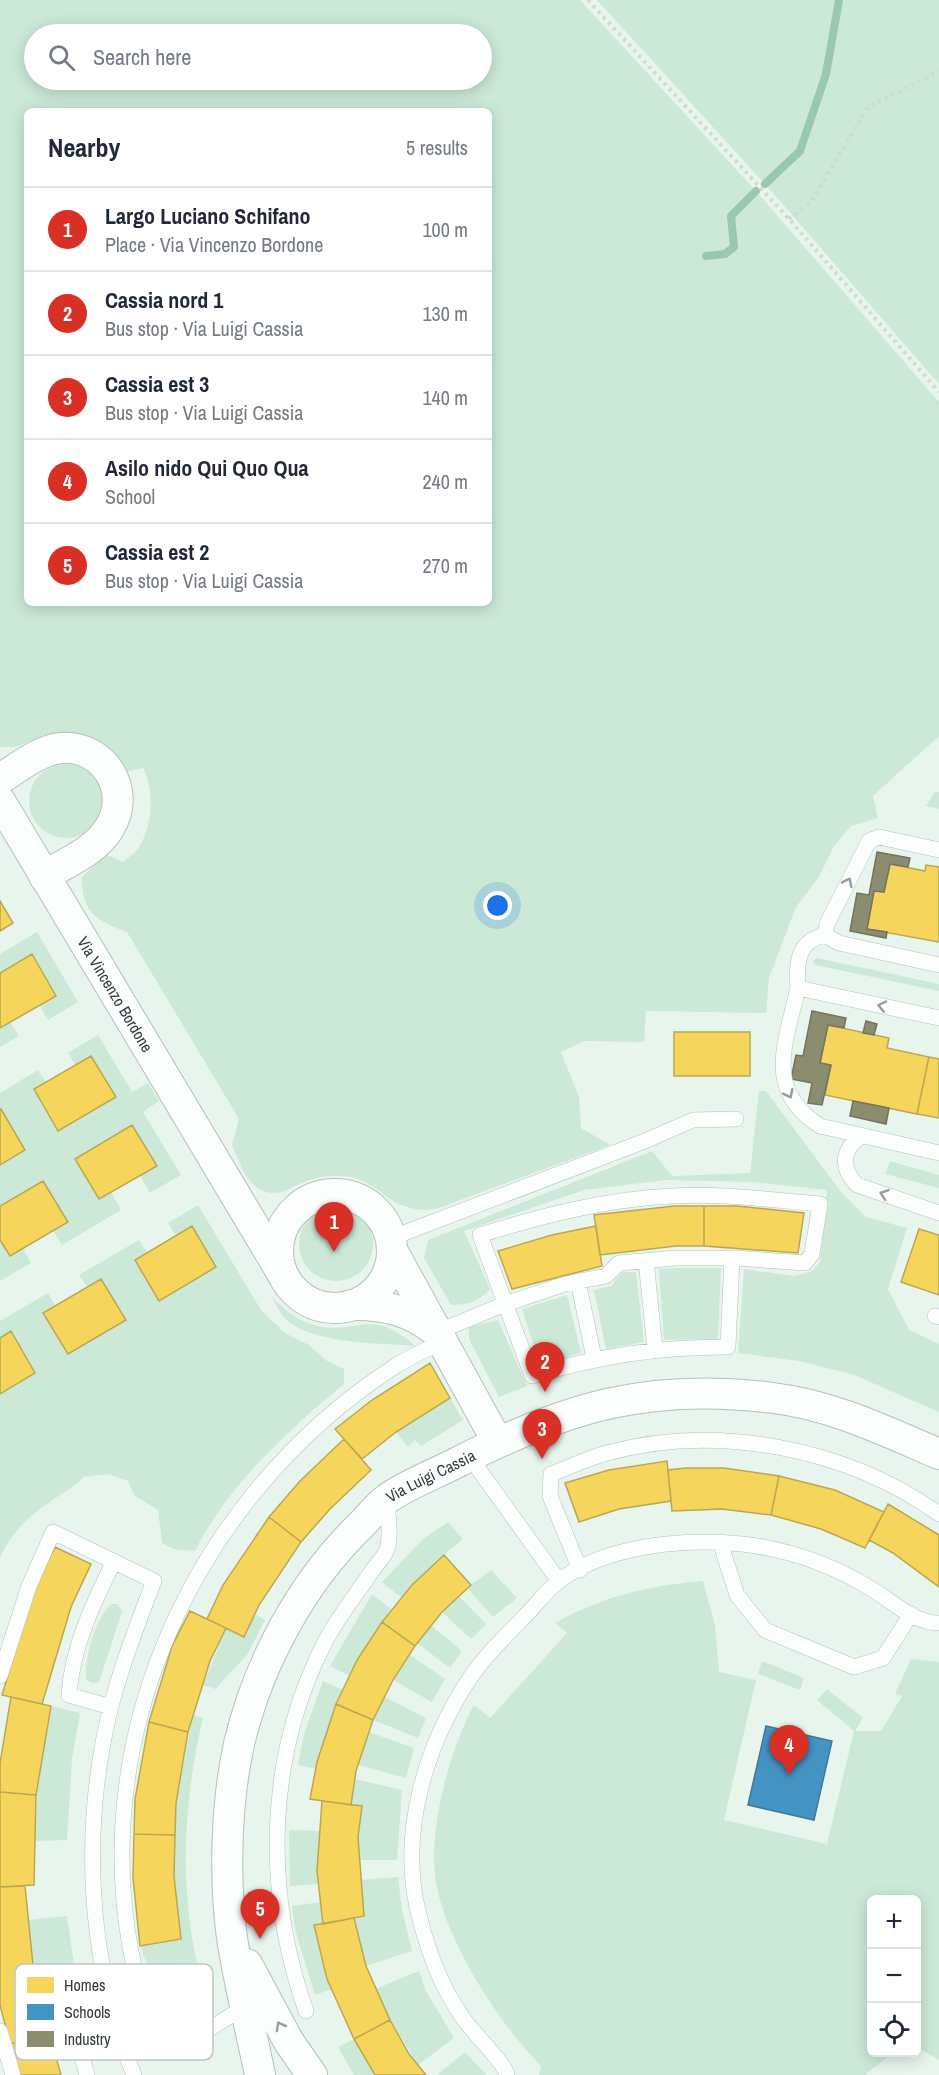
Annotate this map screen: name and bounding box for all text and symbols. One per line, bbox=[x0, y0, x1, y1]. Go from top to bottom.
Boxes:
search box bbox=[24, 24, 492, 90]
icon: search bbox=[45, 41, 78, 74]
text: Search here bbox=[93, 42, 191, 72]
text: Nearby bbox=[48, 130, 120, 165]
text: 5 results bbox=[406, 134, 468, 161]
text: Largo Luciano Schifano bbox=[105, 201, 311, 231]
text: 1 bbox=[63, 216, 72, 243]
text: 100 m bbox=[422, 216, 468, 243]
text: Place · Via Vincenzo Bordone bbox=[105, 231, 323, 258]
text: Cassia nord 1 bbox=[105, 285, 223, 315]
text: 2 bbox=[63, 300, 72, 327]
text: 130 m bbox=[422, 300, 468, 327]
text: Bus stop · Via Luigi Cassia bbox=[105, 315, 303, 342]
text: Cassia est 3 bbox=[105, 369, 209, 399]
text: 3 bbox=[63, 384, 72, 411]
text: 140 m bbox=[422, 384, 468, 411]
text: Bus stop · Via Luigi Cassia bbox=[105, 399, 303, 426]
text: Asilo nido Qui Quo Qua bbox=[105, 453, 309, 483]
text: 4 bbox=[63, 468, 72, 495]
text: 240 m bbox=[422, 468, 468, 495]
text: School bbox=[105, 483, 155, 510]
text: Cassia est 2 bbox=[105, 537, 209, 567]
text: 5 bbox=[63, 552, 72, 579]
text: 270 m bbox=[422, 552, 468, 579]
text: Bus stop · Via Luigi Cassia bbox=[105, 567, 303, 594]
one-way arrow bbox=[841, 877, 853, 888]
your location bbox=[483, 891, 512, 920]
street label: Via Vincenzo Bordone bbox=[72, 932, 158, 1056]
one-way arrow bbox=[877, 1000, 887, 1013]
one-way arrow bbox=[782, 1088, 794, 1099]
one-way arrow bbox=[879, 1189, 889, 1201]
pin: 1 bbox=[314, 1202, 354, 1252]
pin: 2 bbox=[526, 1342, 564, 1392]
pin: 3 bbox=[522, 1410, 562, 1459]
street label: Via Luigi Cassia bbox=[382, 1444, 480, 1507]
pin: 4 bbox=[770, 1726, 808, 1775]
pin: 5 bbox=[240, 1890, 280, 1939]
map controls bbox=[867, 1895, 921, 2057]
button: + bbox=[867, 1895, 921, 1949]
button: − bbox=[867, 1949, 921, 2003]
legend bbox=[15, 1964, 213, 2060]
text: Homes bbox=[64, 1974, 106, 1996]
text: Schools bbox=[64, 2001, 111, 2023]
button: locate bbox=[867, 2003, 921, 2057]
one-way arrow bbox=[276, 2022, 287, 2032]
text: Industry bbox=[64, 2028, 111, 2050]

